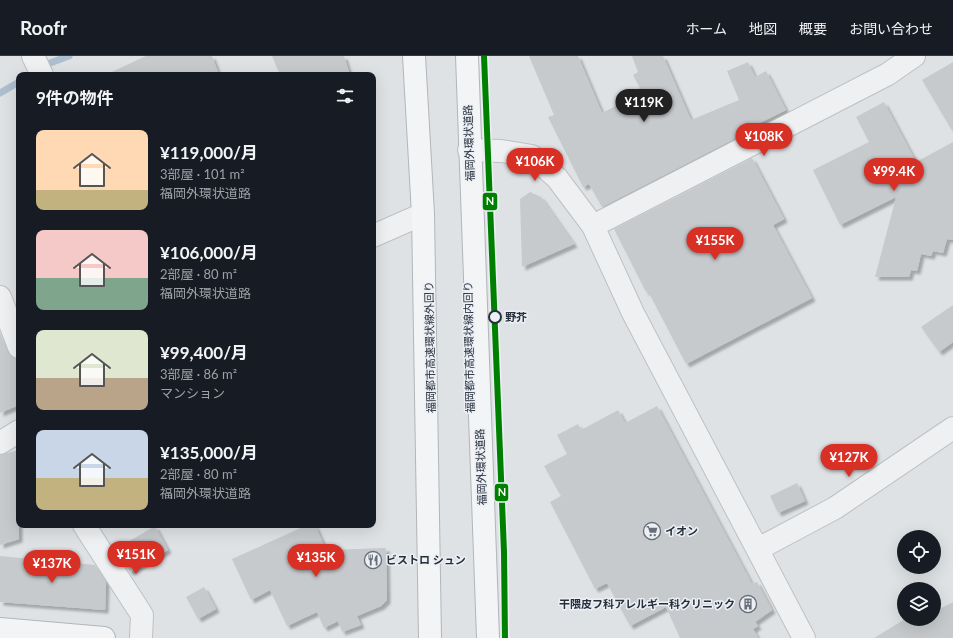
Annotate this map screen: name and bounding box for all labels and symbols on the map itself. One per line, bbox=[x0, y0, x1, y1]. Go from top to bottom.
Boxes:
pin: ¥119K bbox=[616, 89, 672, 123]
street label: 福岡外環状道路 bbox=[461, 104, 476, 182]
pin: ¥108K bbox=[736, 123, 792, 157]
pin: ¥106K bbox=[507, 148, 563, 182]
pin: ¥99.4K bbox=[861, 158, 927, 192]
line badge: N bbox=[482, 192, 498, 211]
text: N bbox=[486, 194, 494, 207]
pin: ¥155K bbox=[687, 227, 743, 261]
street label: 福岡都市高速環状線外回り bbox=[422, 281, 437, 413]
street label: 福岡都市高速環状線内回り bbox=[461, 281, 476, 413]
marker: 野芥 bbox=[488, 310, 502, 324]
place label: 野芥 bbox=[505, 310, 527, 323]
street label: 福岡外環状道路 bbox=[473, 428, 488, 506]
pin: ¥127K bbox=[821, 444, 877, 478]
line badge: N bbox=[494, 483, 509, 502]
text: N bbox=[498, 485, 506, 498]
supermarket icon: イオン bbox=[642, 521, 662, 541]
place label: イオン bbox=[665, 524, 698, 537]
pin: ¥151K bbox=[108, 541, 164, 575]
pin: ¥135K bbox=[288, 544, 344, 578]
pin: ¥137K bbox=[24, 550, 80, 584]
restaurant icon: ビストロ シュン bbox=[363, 550, 383, 570]
place label: ビストロ シュン bbox=[386, 553, 466, 566]
building icon: 干隈皮フ科アレルギー科クリニック bbox=[738, 594, 758, 614]
place label: 干隈皮フ科アレルギー科クリニック bbox=[559, 597, 735, 610]

